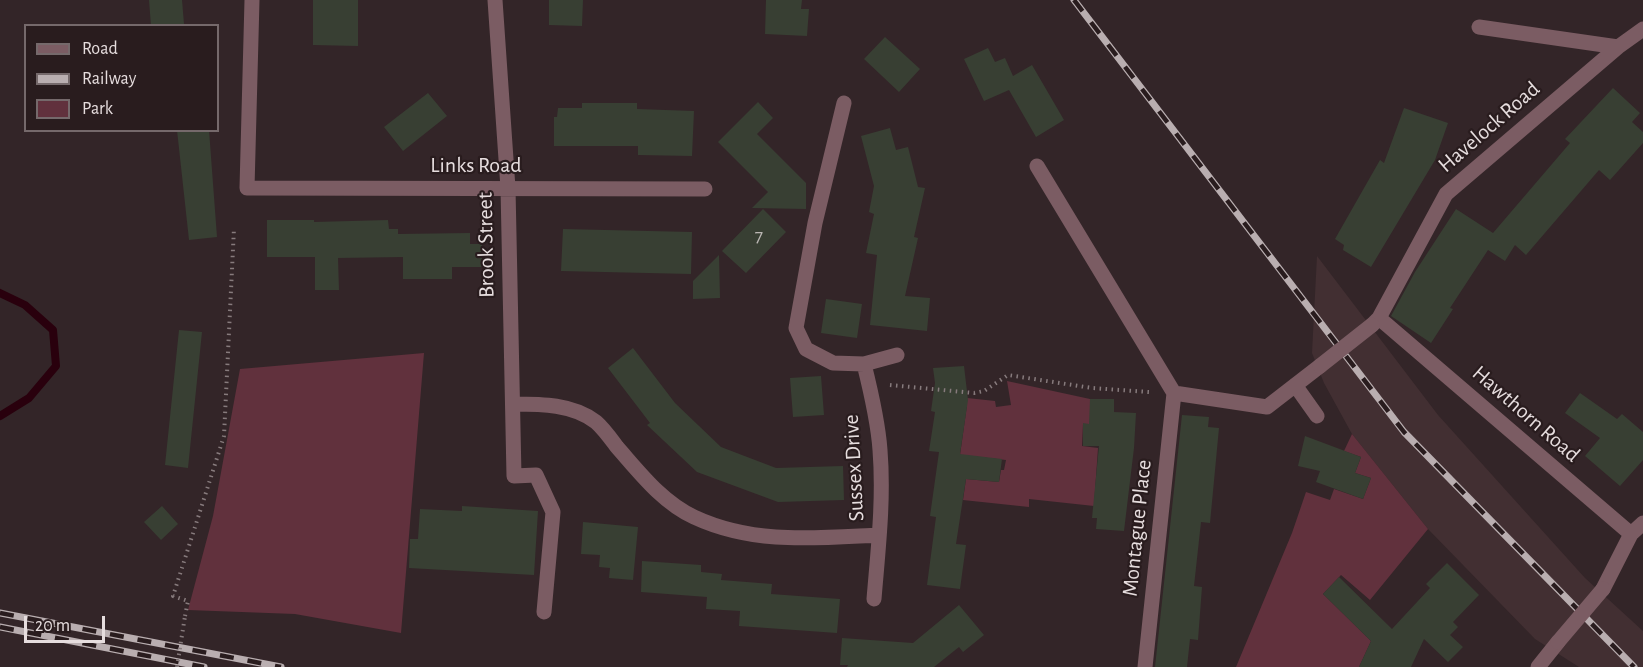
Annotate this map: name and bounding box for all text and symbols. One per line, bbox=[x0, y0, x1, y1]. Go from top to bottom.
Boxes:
legend bbox=[24, 24, 219, 132]
text: Road bbox=[82, 40, 118, 58]
text: Railway bbox=[82, 70, 136, 88]
street label: Havelock Road bbox=[1433, 76, 1545, 178]
text: Park bbox=[82, 100, 113, 118]
street label: Links Road bbox=[430, 152, 522, 178]
street label: Brook Street bbox=[472, 192, 500, 298]
house number: 7 bbox=[755, 224, 763, 248]
street label: Hawthorn Road bbox=[1467, 360, 1585, 468]
street label: Sussex Drive bbox=[838, 414, 870, 522]
street label: Montague Place bbox=[1117, 458, 1157, 598]
scale bar bbox=[27, 604, 108, 642]
text: 20 m bbox=[35, 617, 70, 635]

